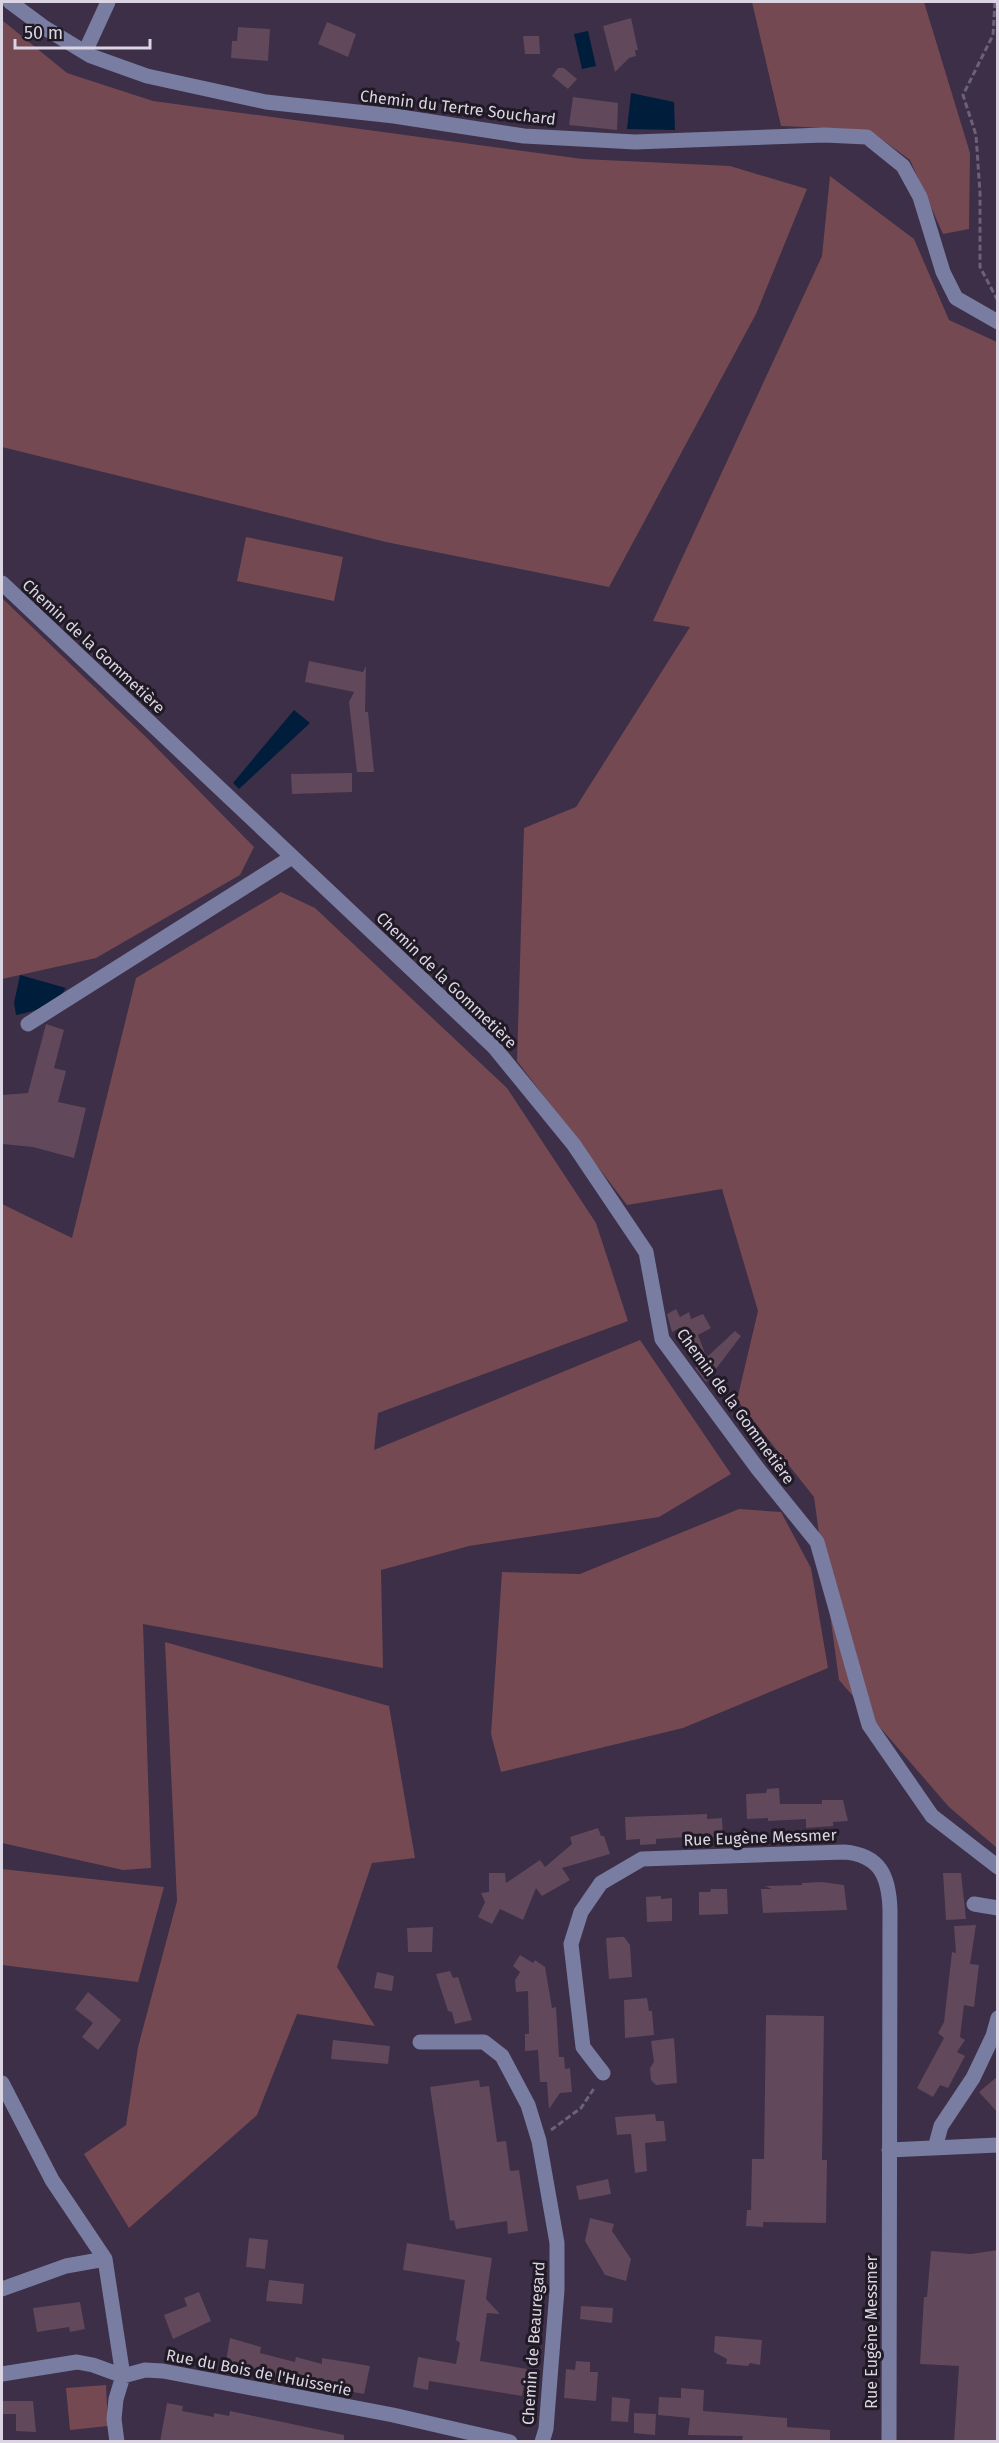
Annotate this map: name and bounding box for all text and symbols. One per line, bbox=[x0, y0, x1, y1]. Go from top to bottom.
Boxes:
scale bar bbox=[15, 12, 150, 50]
text: 50 m bbox=[24, 22, 63, 44]
street label: Chemin du Tertre Souchard bbox=[359, 86, 557, 129]
street label: Chemin de la Gommetière bbox=[18, 575, 169, 717]
street label: Chemin de la Gommetière bbox=[372, 908, 521, 1052]
street label: Chemin de la Gommetière bbox=[673, 1325, 798, 1488]
street label: Rue Eugène Messmer bbox=[683, 1825, 838, 1850]
street label: Rue Eugène Messmer bbox=[862, 2255, 881, 2409]
street label: Chemin de Beauregard bbox=[518, 2261, 549, 2425]
street label: Rue du Bois de l'Huisserie bbox=[165, 2345, 353, 2400]

